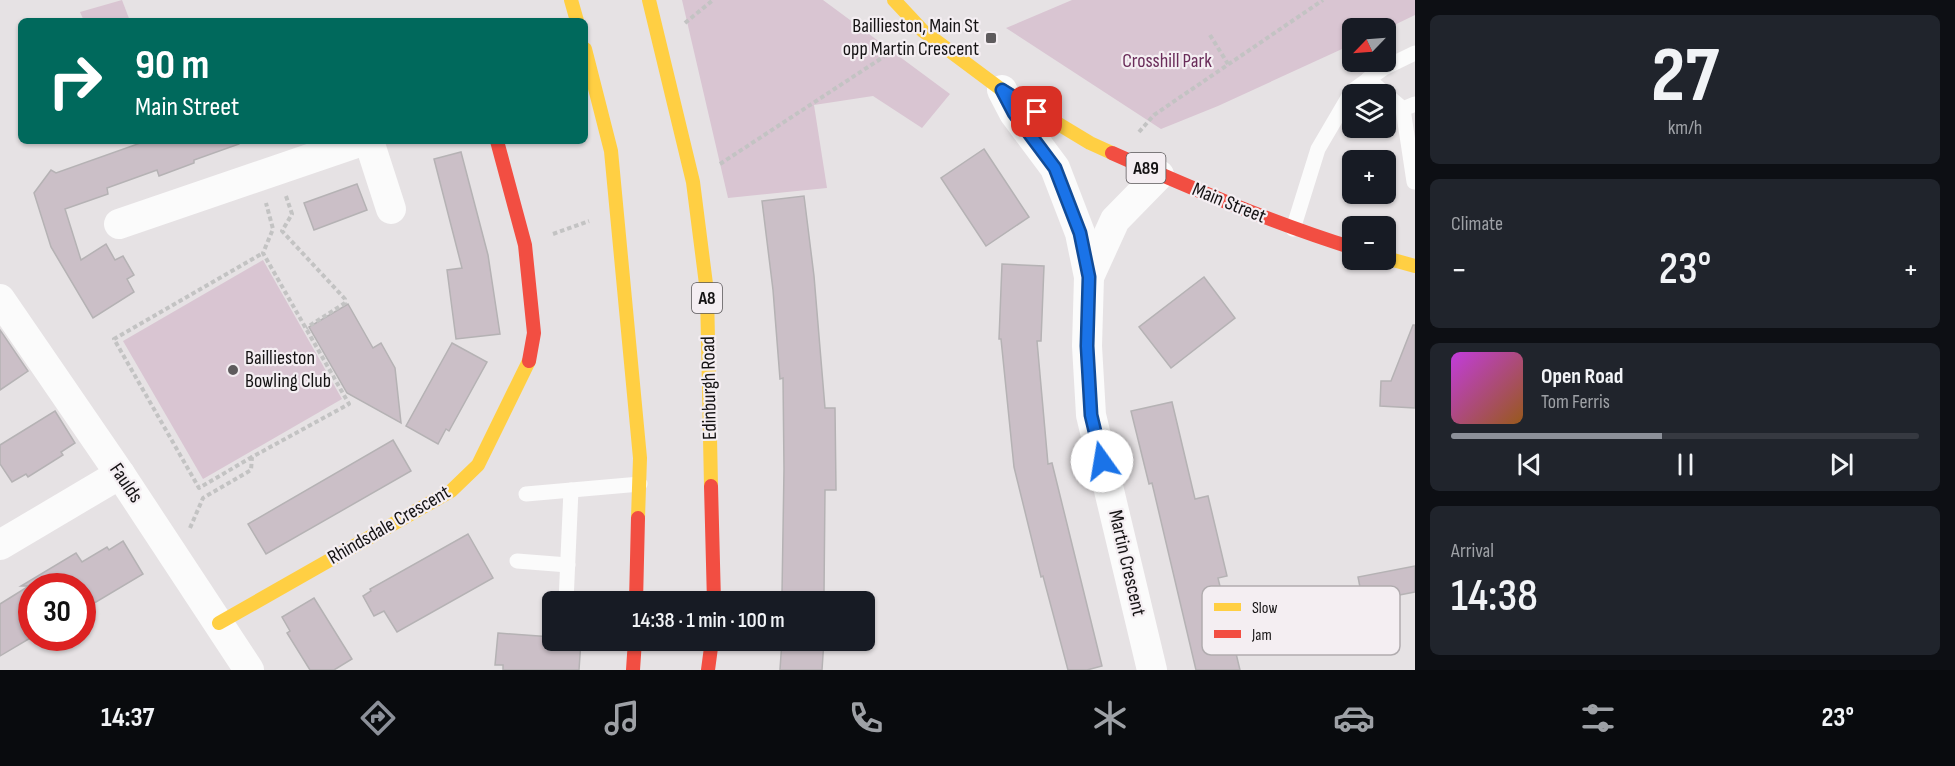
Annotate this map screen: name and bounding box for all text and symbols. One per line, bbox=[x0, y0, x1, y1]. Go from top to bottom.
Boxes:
place label: Baillieston, Main St opp Martin Crescent bbox=[843, 14, 979, 61]
north arrow bbox=[1342, 18, 1396, 72]
map controls bbox=[1342, 18, 1396, 270]
text: 27 bbox=[1651, 30, 1719, 123]
marker: Baillieston, Main St opp Martin Crescent bbox=[984, 31, 998, 45]
text: 90 m bbox=[135, 40, 209, 91]
icon: right bbox=[36, 42, 114, 120]
park label: Crosshill Park bbox=[1122, 49, 1212, 73]
button: layers bbox=[1342, 84, 1396, 138]
pin bbox=[1011, 86, 1062, 137]
text: Main Street bbox=[135, 91, 239, 123]
icon: arrive bbox=[1020, 95, 1053, 128]
text: km/h bbox=[1668, 116, 1702, 140]
button: + bbox=[1342, 150, 1396, 204]
road number: A89 bbox=[1126, 153, 1166, 183]
street label: Main Street bbox=[1189, 177, 1269, 229]
text: Climate bbox=[1451, 212, 1503, 236]
button: − bbox=[1342, 216, 1396, 270]
text: 23° bbox=[1659, 242, 1711, 297]
text: − bbox=[1451, 250, 1467, 290]
text: + bbox=[1903, 250, 1919, 290]
road number: A8 bbox=[692, 283, 722, 313]
street label: Edinburgh Road bbox=[696, 336, 722, 440]
place label: Baillieston Bowling Club bbox=[245, 346, 331, 393]
marker: Baillieston Bowling Club bbox=[226, 363, 240, 377]
text: Open Road bbox=[1541, 363, 1623, 390]
text: Tom Ferris bbox=[1541, 390, 1610, 414]
position arrow bbox=[1070, 429, 1134, 493]
icon: previous bbox=[1513, 448, 1546, 481]
icon: pause bbox=[1669, 448, 1702, 481]
icon: next bbox=[1825, 448, 1858, 481]
street label: Faulds bbox=[104, 459, 148, 507]
street label: Rhindsdale Crescent bbox=[323, 480, 455, 570]
street label: Martin Crescent bbox=[1103, 508, 1151, 618]
text: Arrival bbox=[1451, 539, 1494, 563]
text: 14:38 bbox=[1451, 569, 1538, 624]
speed limit sign: 30 bbox=[18, 573, 96, 651]
legend bbox=[1202, 586, 1400, 655]
text: Slow bbox=[1252, 599, 1277, 618]
text: 14:38 · 1 min · 100 m bbox=[632, 607, 785, 634]
text: Jam bbox=[1251, 626, 1272, 645]
icon: directions bbox=[357, 697, 399, 739]
icon: music bbox=[601, 697, 643, 739]
icon: phone bbox=[845, 697, 887, 739]
icon: climate bbox=[1089, 697, 1131, 739]
icon: car bbox=[1333, 697, 1375, 739]
icon: filters bbox=[1577, 697, 1619, 739]
text: 14:37 bbox=[101, 702, 154, 734]
text: 23° bbox=[1821, 702, 1854, 734]

